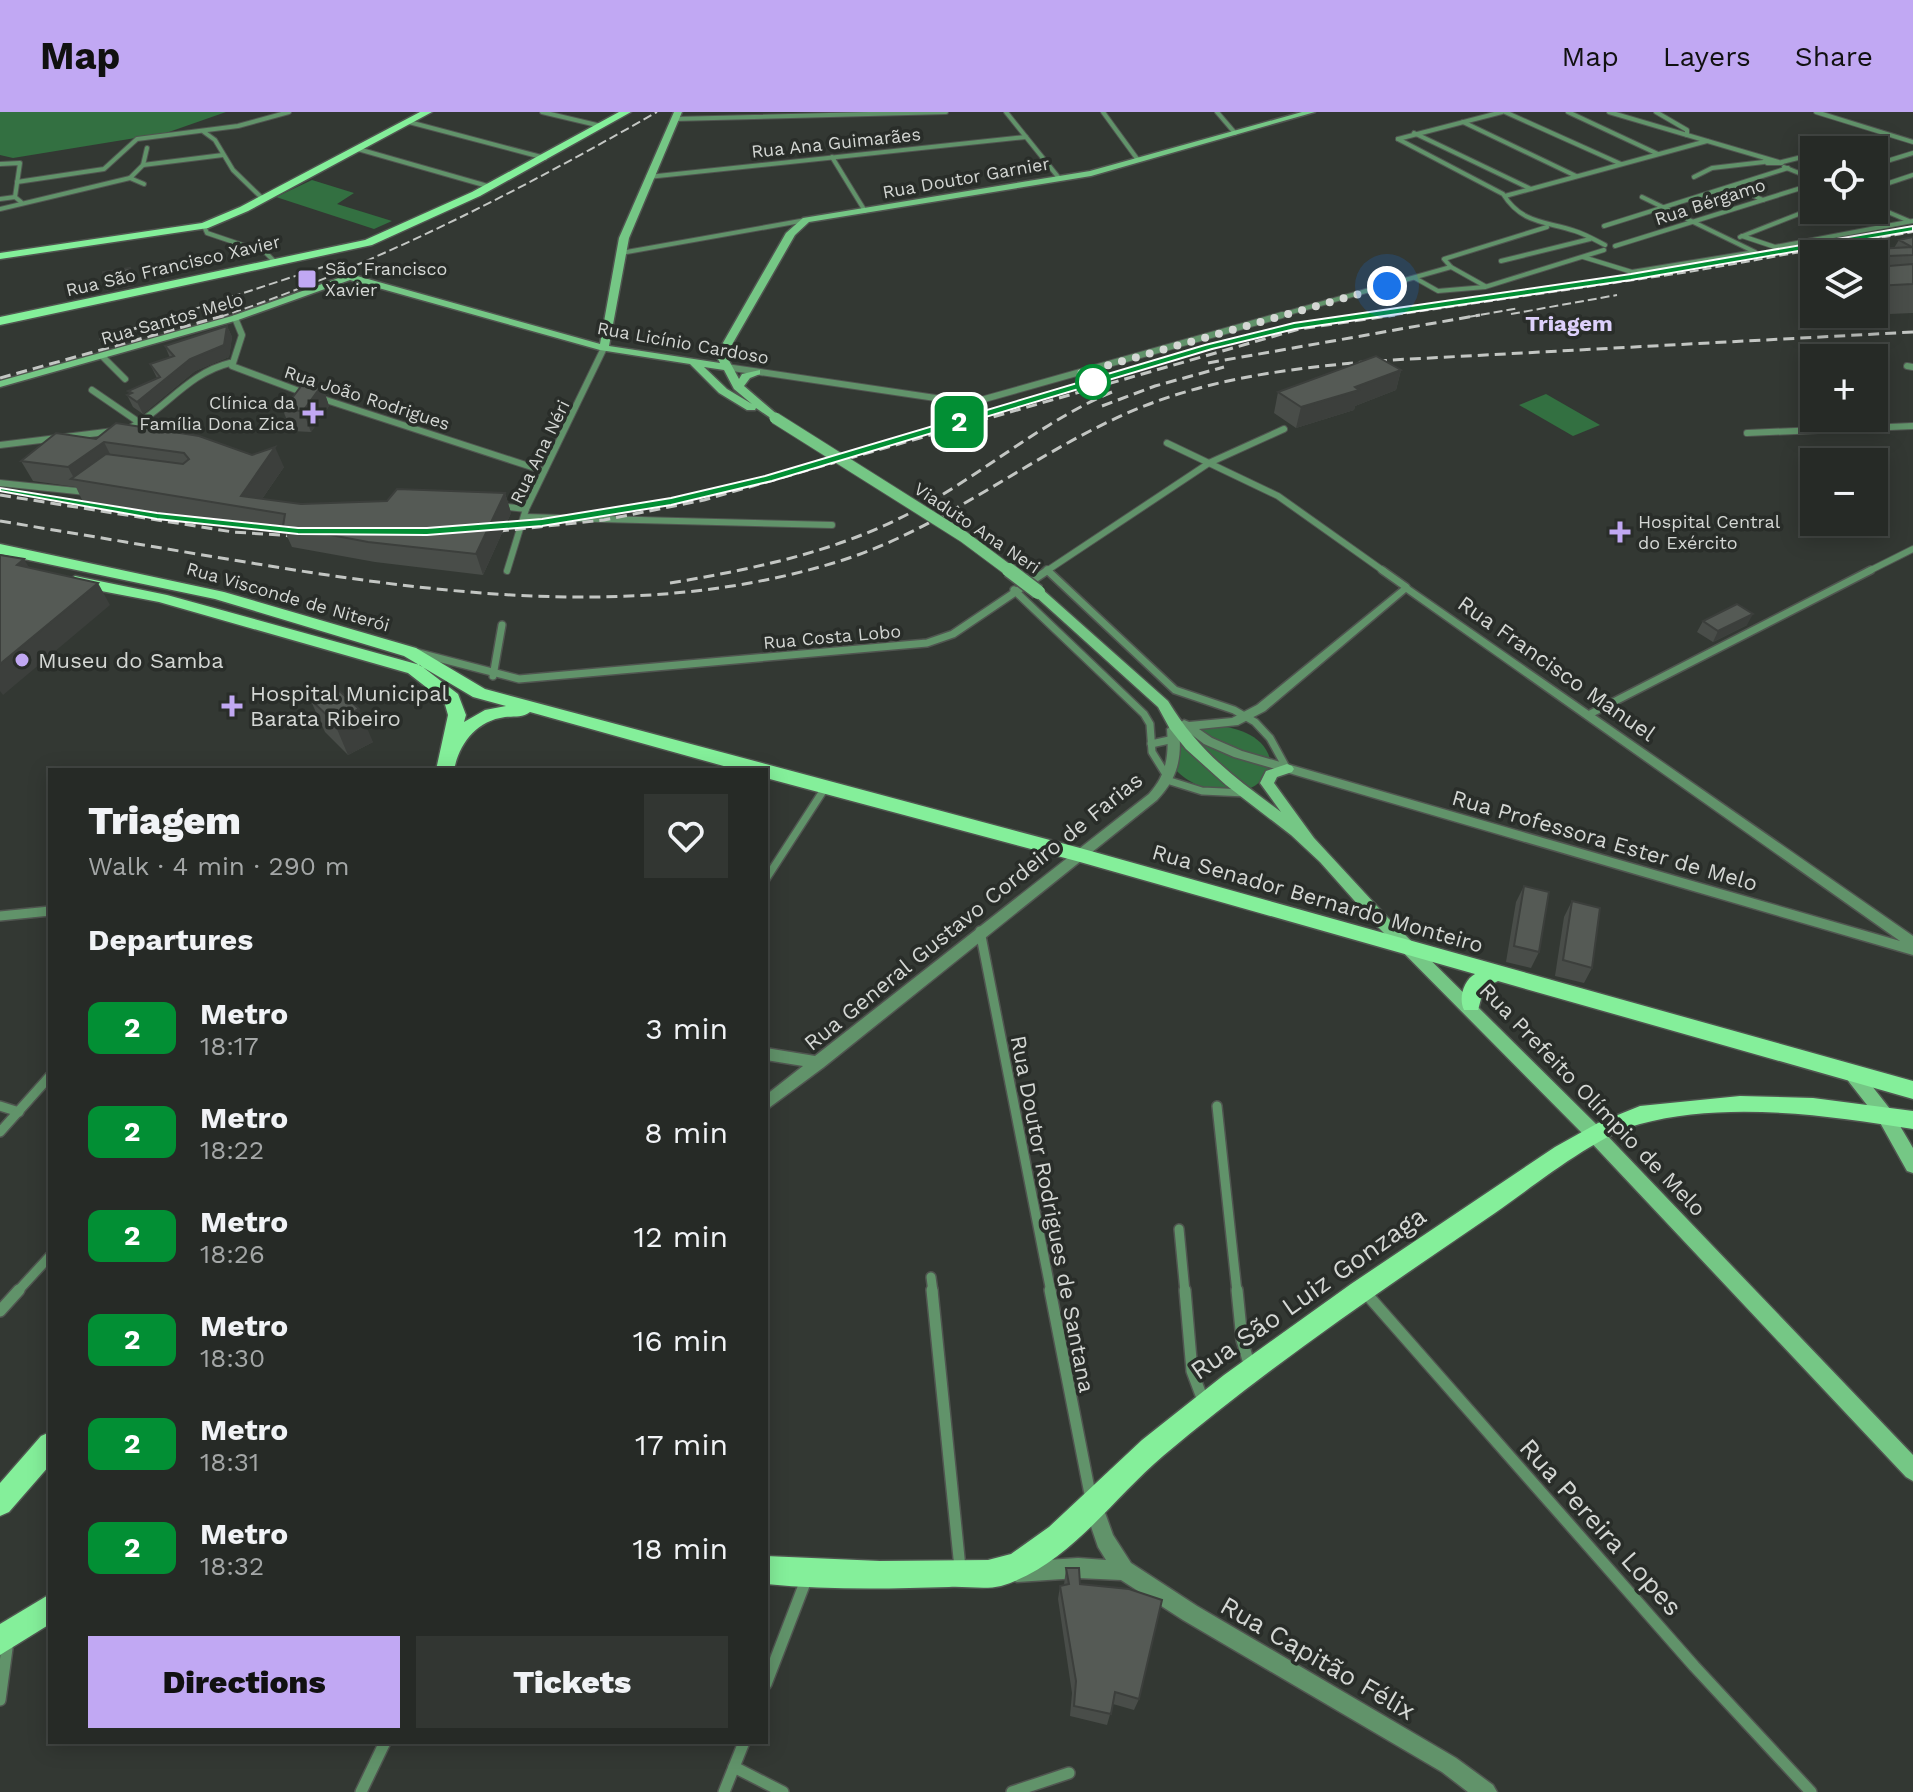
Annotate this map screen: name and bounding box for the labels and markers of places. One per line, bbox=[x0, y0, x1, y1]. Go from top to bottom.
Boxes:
place label: São Francisco Xavier bbox=[325, 258, 447, 300]
marker: São Francisco Xavier bbox=[296, 268, 318, 290]
unlabelled marker bbox=[1076, 365, 1110, 399]
place label: Clínica da Família Dona Zica bbox=[139, 392, 295, 434]
marker: Clínica da Família Dona Zica bbox=[302, 402, 324, 424]
place label: Hospital Central do Exército bbox=[1638, 511, 1781, 553]
marker: Hospital Central do Exército bbox=[1609, 521, 1631, 543]
place label: Museu do Samba bbox=[38, 648, 224, 673]
marker: Museu do Samba bbox=[13, 651, 31, 669]
place label: Hospital Municipal Barata Ribeiro bbox=[250, 681, 449, 731]
marker: Hospital Municipal Barata Ribeiro bbox=[221, 695, 243, 717]

